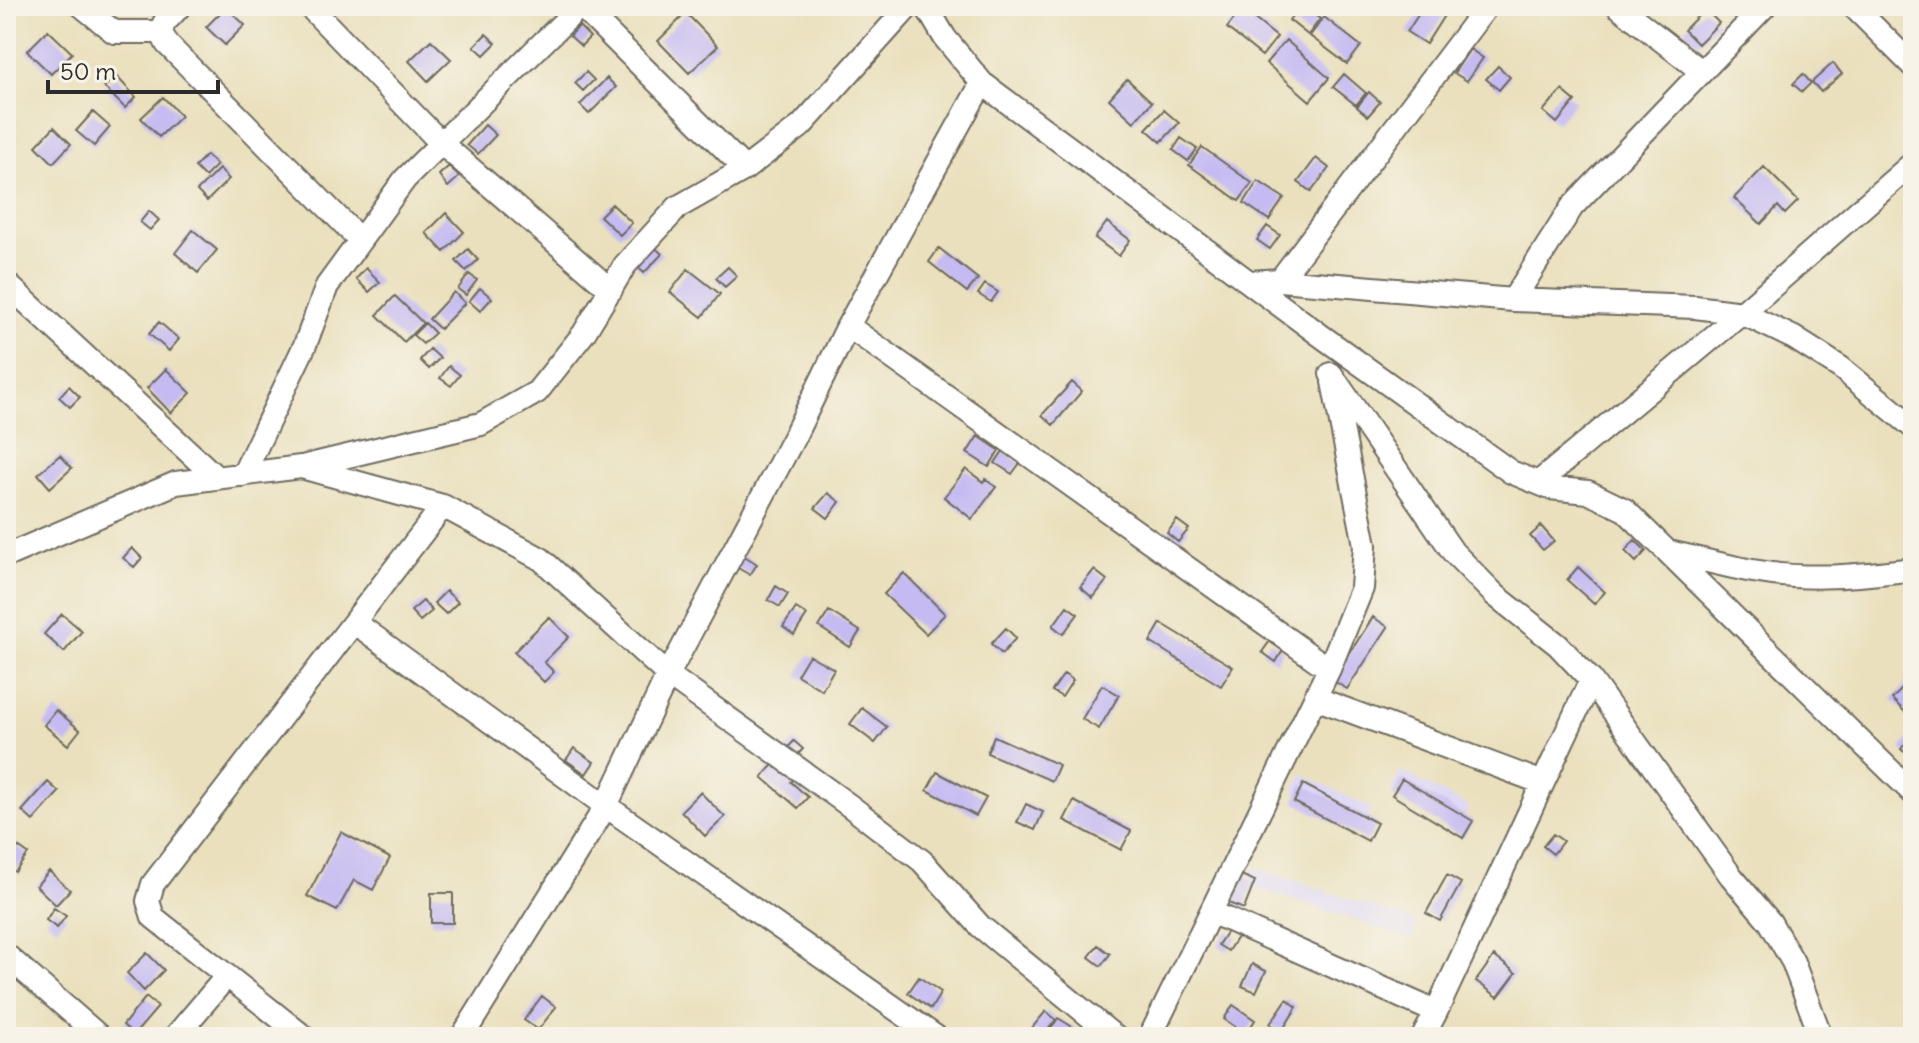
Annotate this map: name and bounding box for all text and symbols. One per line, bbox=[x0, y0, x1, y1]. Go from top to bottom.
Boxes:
scale bar bbox=[48, 44, 218, 94]
text: 50 m bbox=[60, 56, 116, 86]

